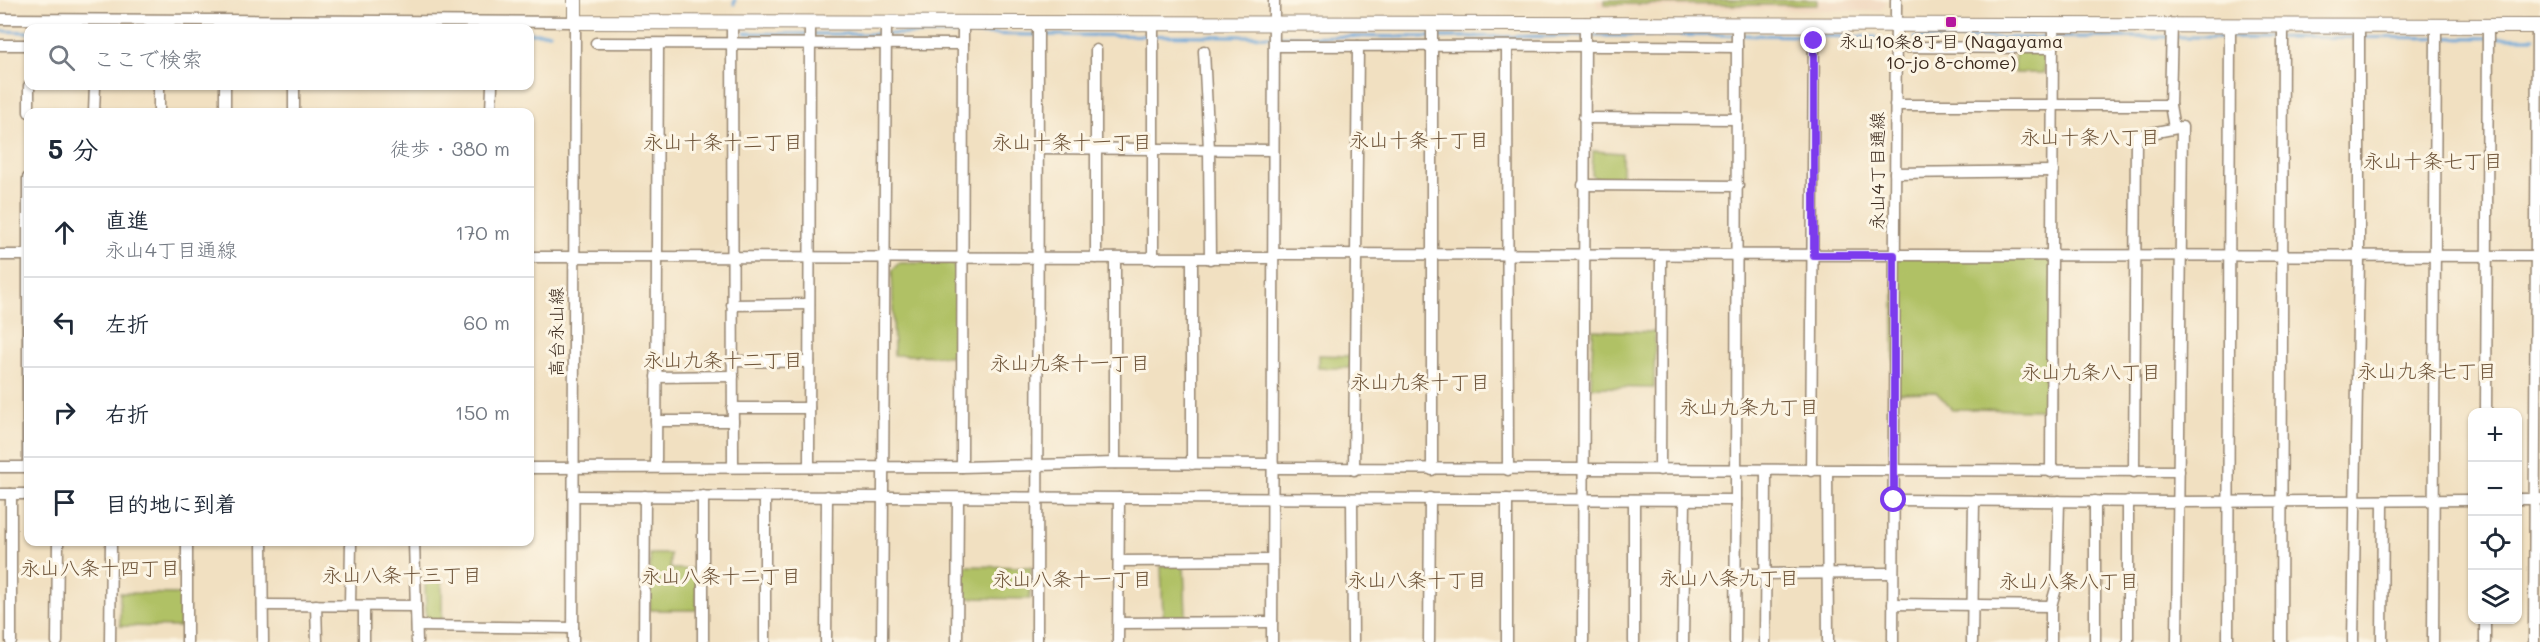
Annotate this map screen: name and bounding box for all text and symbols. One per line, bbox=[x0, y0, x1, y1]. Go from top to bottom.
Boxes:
marker: 永山10条8丁目 (Nagayama 10-jo 8-chome) bbox=[1944, 15, 1958, 29]
search box bbox=[24, 24, 534, 90]
route end bbox=[1800, 27, 1826, 53]
place label: 永山10条8丁目 (Nagayama 10-jo 8-chome) bbox=[1839, 29, 2063, 74]
icon: search bbox=[45, 41, 78, 74]
text: ここで検索 bbox=[93, 44, 203, 73]
street label: 永山4丁目通線 bbox=[1865, 112, 1889, 230]
district label: 永山十条八丁目 bbox=[2020, 123, 2160, 149]
district label: 永山十条十丁目 bbox=[1349, 126, 1489, 152]
district label: 永山十条十二丁目 bbox=[643, 128, 803, 154]
district label: 永山十条十一丁目 bbox=[992, 128, 1152, 154]
text: 5 分 bbox=[48, 132, 99, 166]
text: 徒歩 · 380 m bbox=[390, 135, 510, 161]
district label: 永山十条七丁目 bbox=[2363, 147, 2503, 173]
text: 直進 bbox=[105, 205, 149, 234]
icon: ahead bbox=[48, 216, 81, 249]
text: 170 m bbox=[455, 219, 510, 245]
text: 永山4丁目通線 bbox=[105, 236, 237, 262]
street label: 高台永山線 bbox=[544, 287, 568, 377]
icon: left bbox=[48, 306, 81, 339]
text: 左折 bbox=[105, 309, 149, 338]
text: 60 m bbox=[463, 309, 510, 335]
district label: 永山九条十二丁目 bbox=[643, 346, 803, 372]
district label: 永山九条十一丁目 bbox=[990, 349, 1150, 375]
district label: 永山九条七丁目 bbox=[2357, 357, 2497, 383]
district label: 永山九条八丁目 bbox=[2021, 358, 2161, 384]
district label: 永山九条十丁目 bbox=[1350, 368, 1490, 394]
district label: 永山九条九丁目 bbox=[1679, 393, 1819, 419]
icon: right bbox=[48, 396, 81, 429]
text: 右折 bbox=[105, 399, 149, 428]
text: 150 m bbox=[455, 399, 510, 425]
map controls bbox=[2468, 408, 2522, 624]
button: + bbox=[2468, 408, 2522, 462]
button: − bbox=[2468, 462, 2522, 516]
icon: arrive bbox=[48, 486, 81, 519]
route start bbox=[1880, 486, 1906, 512]
text: 目的地に到着 bbox=[105, 489, 237, 518]
button: locate bbox=[2468, 516, 2522, 570]
district label: 永山八条十四丁目 bbox=[20, 554, 180, 580]
district label: 永山八条十三丁目 bbox=[322, 561, 482, 587]
district label: 永山八条十二丁目 bbox=[641, 562, 801, 588]
district label: 永山八条九丁目 bbox=[1659, 564, 1799, 590]
district label: 永山八条十一丁目 bbox=[992, 565, 1152, 591]
district label: 永山八条十丁目 bbox=[1347, 566, 1487, 592]
district label: 永山八条八丁目 bbox=[1999, 567, 2139, 593]
button: layers bbox=[2468, 570, 2522, 624]

